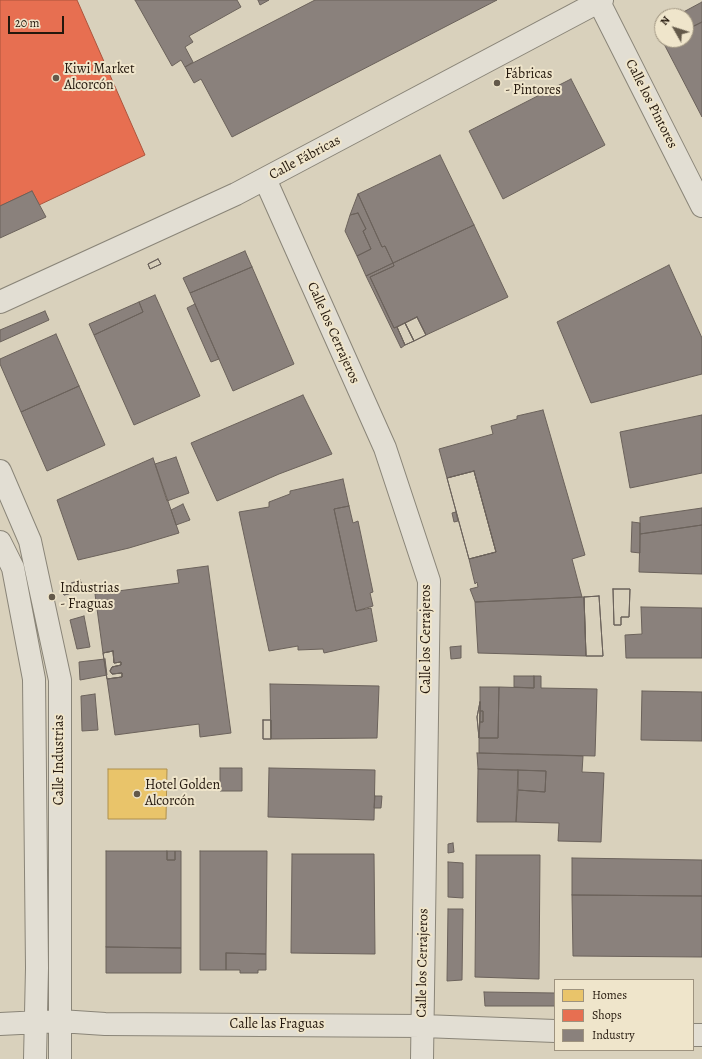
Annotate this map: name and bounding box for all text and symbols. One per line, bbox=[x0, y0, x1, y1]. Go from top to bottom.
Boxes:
scale bar bbox=[10, 8, 66, 34]
north arrow bbox=[654, 8, 694, 48]
text: N bbox=[657, 13, 673, 29]
text: 20 m bbox=[15, 15, 39, 31]
street label: Calle los Pintores bbox=[621, 57, 681, 151]
place label: Kiwi Market Alcorcón bbox=[64, 62, 135, 94]
place label: Fábricas - Pintores bbox=[505, 67, 561, 100]
marker: Kiwi Market Alcorcón bbox=[51, 73, 61, 83]
marker: Fábricas - Pintores bbox=[492, 78, 502, 88]
street label: Calle Fábricas bbox=[266, 132, 344, 184]
street label: Calle los Cerrajeros bbox=[303, 280, 363, 386]
place label: Industrias - Fraguas bbox=[60, 581, 119, 614]
street label: Calle los Cerrajeros bbox=[419, 584, 435, 694]
marker: Industrias - Fraguas bbox=[47, 592, 57, 602]
street label: Calle Industrias bbox=[52, 715, 68, 805]
place label: Hotel Golden Alcorcón bbox=[145, 778, 220, 810]
marker: Hotel Golden Alcorcón bbox=[132, 789, 142, 799]
street label: Calle los Cerrajeros bbox=[414, 908, 432, 1018]
legend bbox=[554, 979, 694, 1051]
text: Homes bbox=[592, 987, 627, 1003]
text: Shops bbox=[592, 1007, 622, 1023]
street label: Calle las Fraguas bbox=[230, 1017, 324, 1033]
text: Industry bbox=[592, 1027, 635, 1043]

